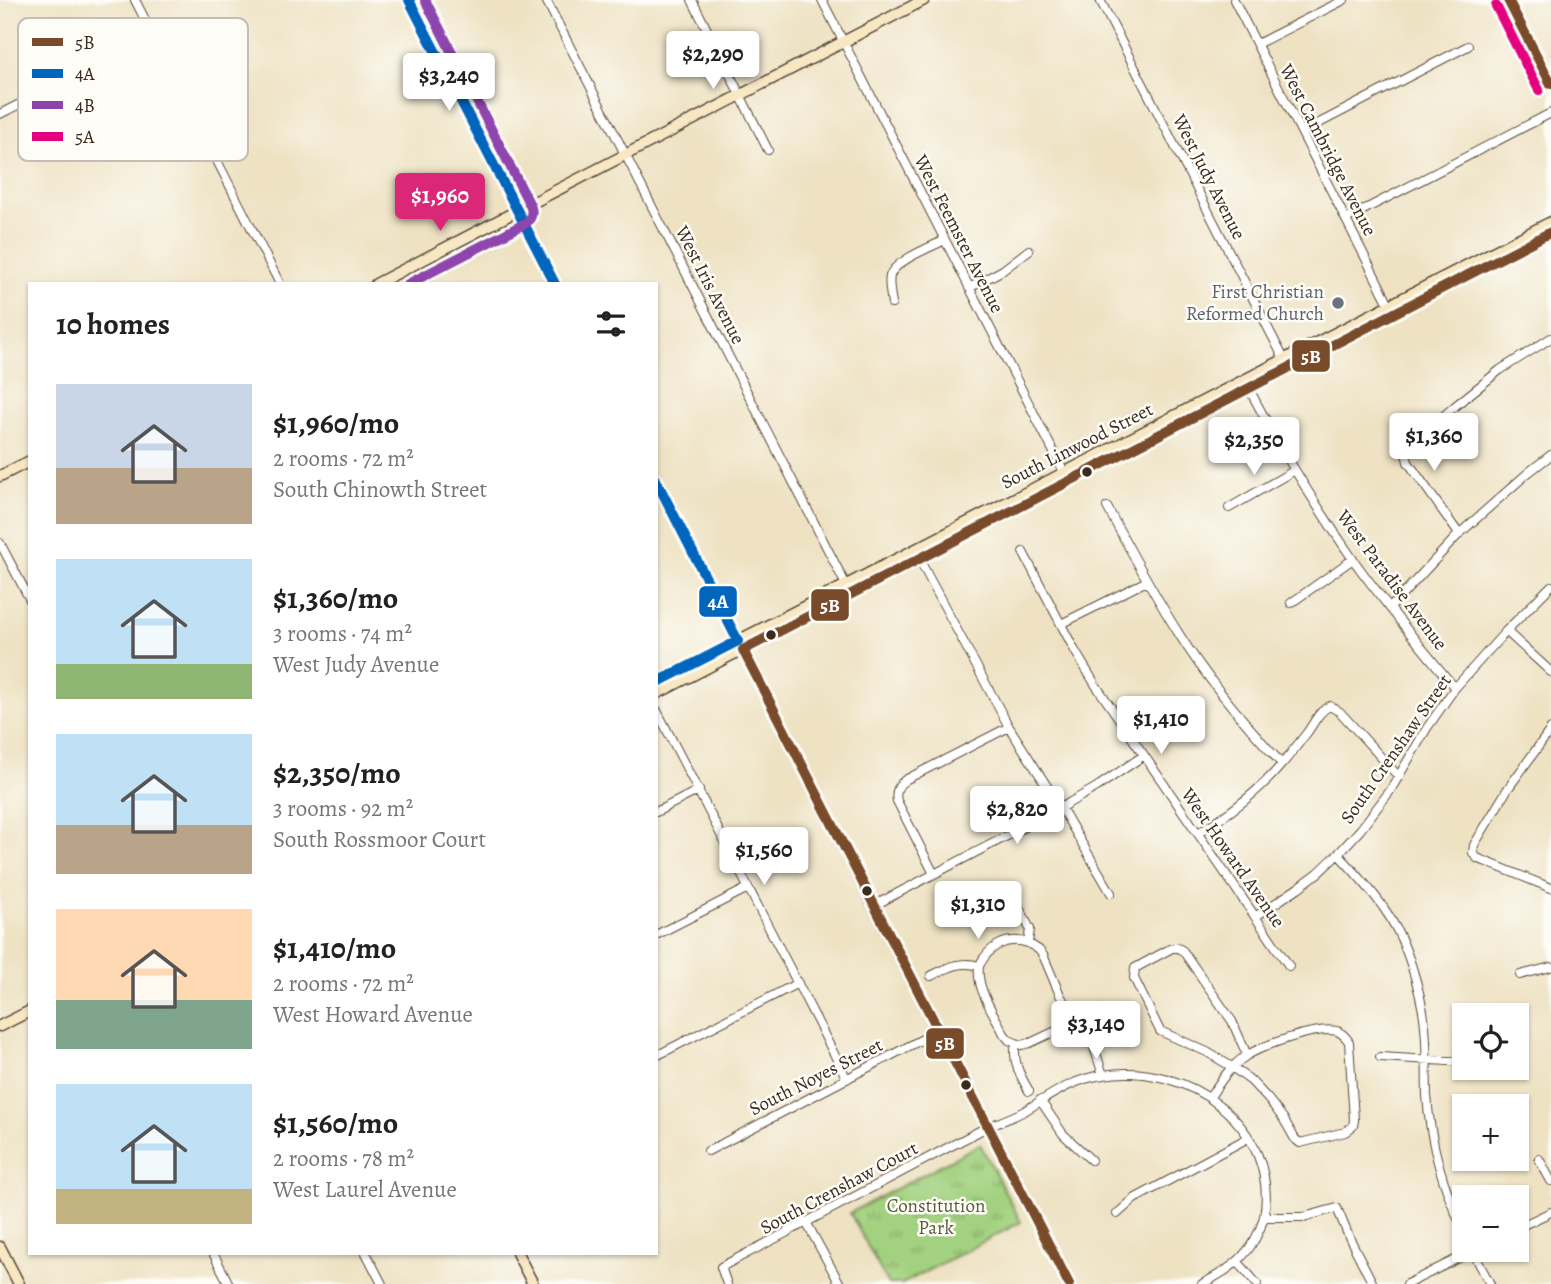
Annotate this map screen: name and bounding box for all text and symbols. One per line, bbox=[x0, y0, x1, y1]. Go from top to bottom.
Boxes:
legend bbox=[18, 18, 248, 161]
text: 5B bbox=[75, 30, 95, 56]
pin: $2,290 bbox=[656, 32, 770, 91]
text: $2,290 bbox=[682, 38, 744, 69]
pin: $3,240 bbox=[392, 54, 506, 113]
street label: West Cambridge Avenue bbox=[1273, 59, 1383, 240]
text: $3,240 bbox=[419, 60, 479, 91]
text: 4A bbox=[75, 61, 96, 87]
text: 4B bbox=[75, 93, 95, 119]
street label: West Judy Avenue bbox=[1166, 109, 1252, 244]
text: 5A bbox=[75, 124, 95, 150]
street label: West Feemster Avenue bbox=[907, 150, 1010, 318]
pin: $1,960 bbox=[383, 174, 497, 233]
text: $1,960 bbox=[411, 180, 469, 211]
street label: West Iris Avenue bbox=[669, 220, 751, 349]
place label: First Christian Reformed Church bbox=[1186, 279, 1324, 327]
marker: First Christian Reformed Church bbox=[1330, 295, 1346, 311]
text: 10 homes bbox=[56, 304, 170, 344]
icon: filters bbox=[592, 305, 630, 343]
line badge: 5B bbox=[1291, 339, 1331, 373]
text: 5B bbox=[1301, 344, 1321, 370]
street label: South Linwood Street bbox=[997, 396, 1157, 496]
text: $1,960/mo bbox=[273, 403, 399, 443]
icon: home bbox=[112, 412, 196, 496]
pin: $1,360 bbox=[1377, 414, 1491, 473]
pin: $2,350 bbox=[1197, 418, 1311, 477]
text: $1,360 bbox=[1405, 420, 1463, 451]
text: $2,350 bbox=[1224, 424, 1284, 455]
text: 2 rooms · 72 m² bbox=[273, 443, 414, 474]
unlabelled marker bbox=[1080, 465, 1094, 479]
text: South Chinowth Street bbox=[273, 474, 487, 505]
street label: West Paradise Avenue bbox=[1330, 504, 1453, 655]
text: $1,360/mo bbox=[273, 578, 398, 618]
line badge: 4A bbox=[698, 585, 738, 618]
icon: home bbox=[112, 587, 196, 671]
line badge: 5B bbox=[810, 588, 850, 622]
text: 4A bbox=[708, 589, 730, 615]
text: 5B bbox=[820, 593, 840, 619]
text: 3 rooms · 74 m² bbox=[273, 618, 412, 649]
unlabelled marker bbox=[764, 628, 778, 642]
text: West Judy Avenue bbox=[273, 649, 439, 680]
street label: South Crenshaw Street bbox=[1335, 669, 1457, 829]
pin: $1,410 bbox=[1104, 696, 1218, 756]
text: $1,410 bbox=[1133, 703, 1189, 734]
text: $2,350/mo bbox=[273, 753, 401, 793]
icon: home bbox=[112, 762, 196, 846]
street label: West Howard Avenue bbox=[1174, 782, 1291, 933]
pin: $2,820 bbox=[960, 786, 1074, 846]
text: 3 rooms · 92 m² bbox=[273, 793, 413, 824]
text: $2,820 bbox=[986, 793, 1048, 824]
text: South Rossmoor Court bbox=[273, 824, 486, 855]
pin: $1,560 bbox=[707, 828, 821, 887]
text: $1,560 bbox=[735, 834, 793, 865]
pin: $1,310 bbox=[921, 881, 1035, 941]
unlabelled marker bbox=[860, 884, 874, 898]
text: $1,310 bbox=[951, 888, 1005, 919]
text: $1,410/mo bbox=[273, 928, 396, 968]
icon: home bbox=[112, 937, 196, 1021]
text: 2 rooms · 72 m² bbox=[273, 968, 414, 999]
text: West Howard Avenue bbox=[273, 999, 473, 1030]
pin: $3,140 bbox=[1039, 1002, 1153, 1061]
map controls bbox=[1452, 1003, 1529, 1262]
button: locate bbox=[1452, 1003, 1529, 1080]
text: $3,140 bbox=[1067, 1008, 1125, 1039]
line badge: 5B bbox=[925, 1027, 965, 1060]
text: 5B bbox=[935, 1031, 955, 1057]
street label: South Noyes Street bbox=[745, 1032, 887, 1122]
unlabelled marker bbox=[959, 1078, 973, 1092]
button: + bbox=[1452, 1094, 1529, 1171]
text: $1,560/mo bbox=[273, 1103, 398, 1143]
icon: home bbox=[112, 1112, 196, 1196]
street label: South Crenshaw Court bbox=[755, 1135, 923, 1241]
text: 2 rooms · 78 m² bbox=[273, 1143, 414, 1174]
text: West Laurel Avenue bbox=[273, 1174, 457, 1205]
button: − bbox=[1452, 1185, 1529, 1262]
park label: Constitution Park bbox=[887, 1193, 985, 1241]

